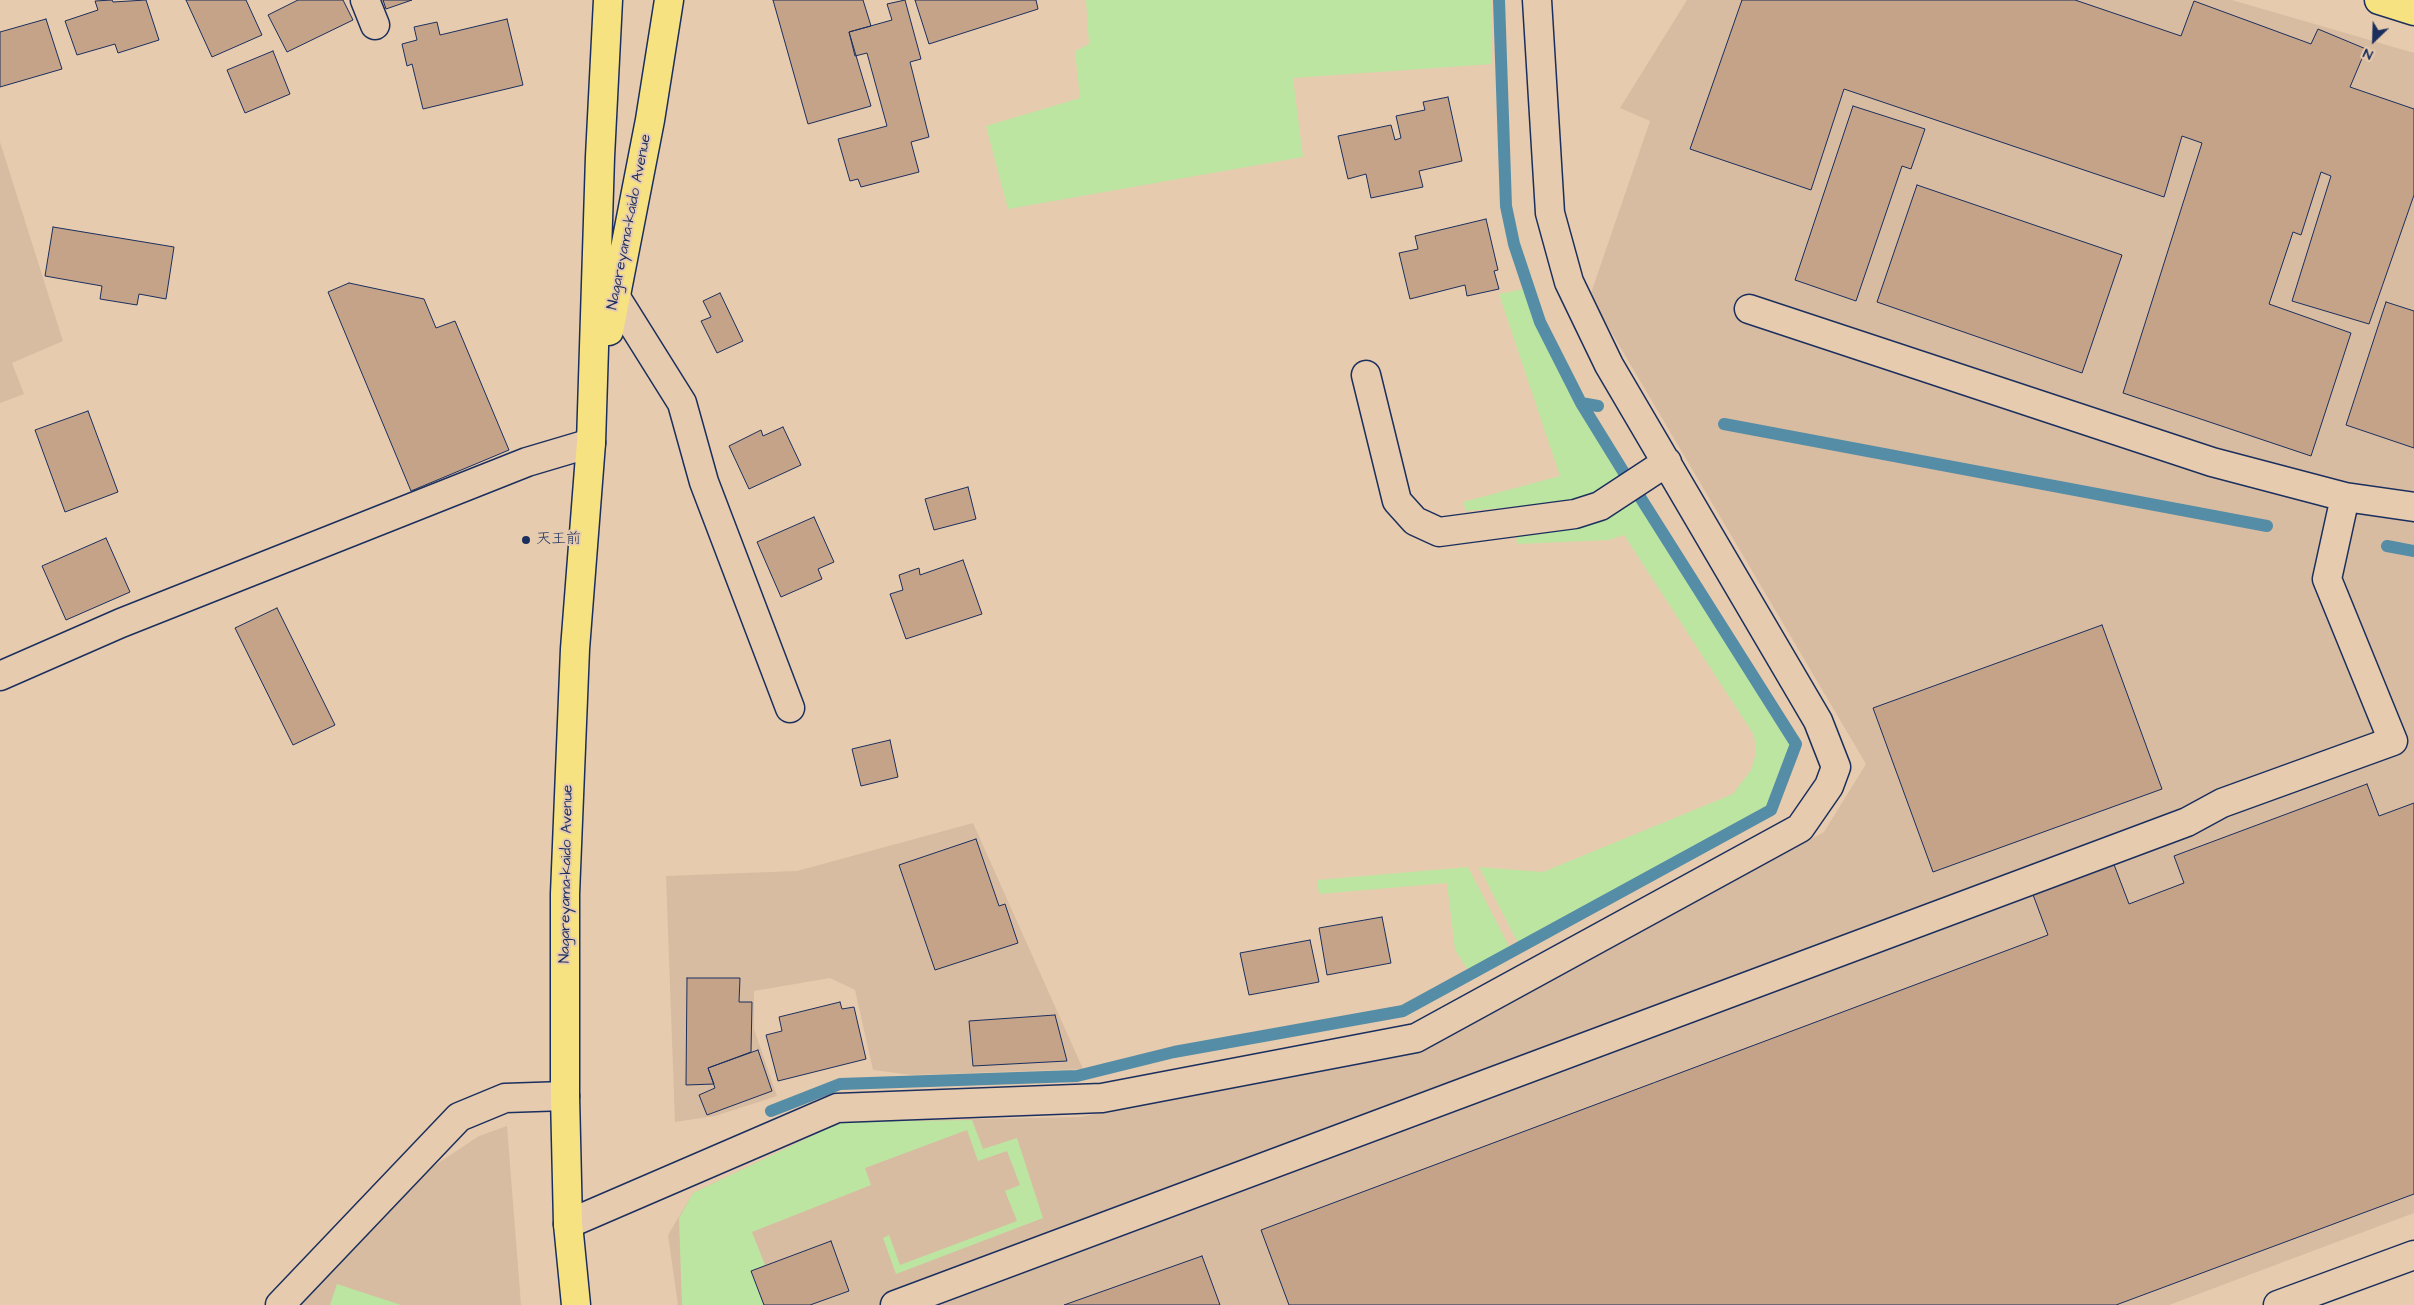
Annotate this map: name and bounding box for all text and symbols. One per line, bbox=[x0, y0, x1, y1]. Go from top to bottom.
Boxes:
north arrow bbox=[2349, 15, 2399, 65]
text: N bbox=[2360, 43, 2376, 65]
street label: Nagareyama-kaido Avenue bbox=[604, 133, 656, 311]
place label: 天王前 bbox=[536, 531, 581, 549]
marker: 天王前 bbox=[520, 534, 532, 546]
street label: Nagareyama-kaido Avenue bbox=[556, 785, 578, 963]

